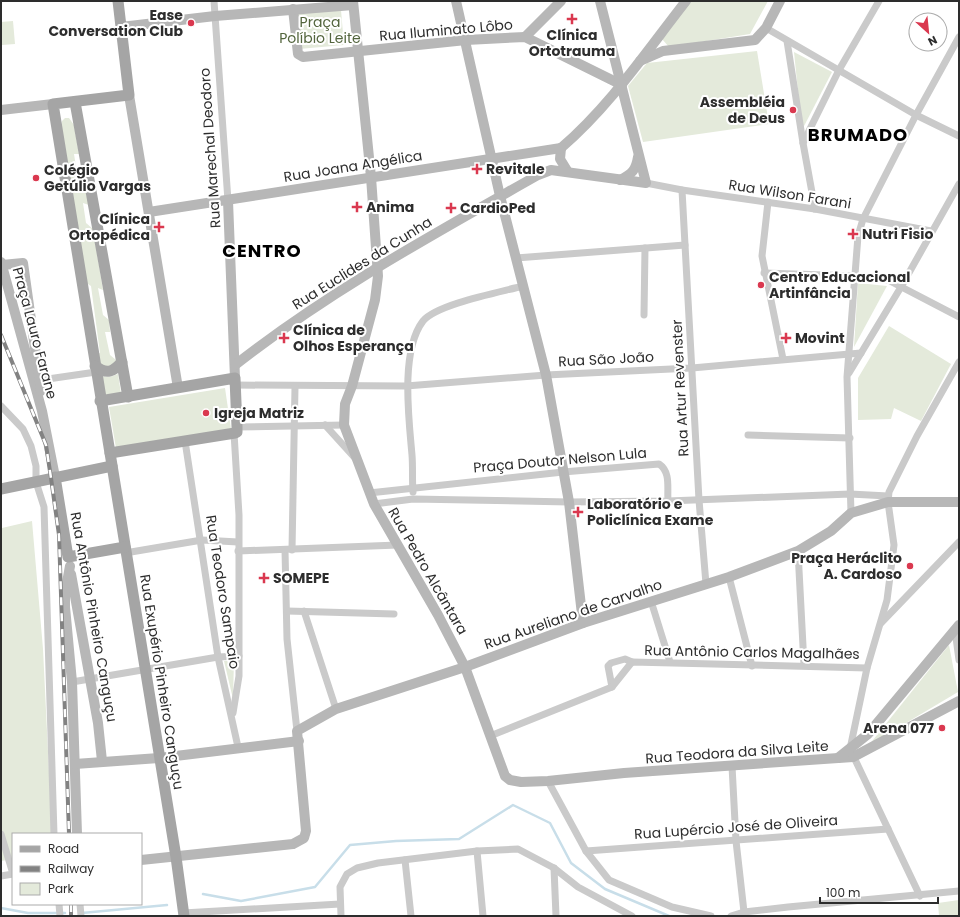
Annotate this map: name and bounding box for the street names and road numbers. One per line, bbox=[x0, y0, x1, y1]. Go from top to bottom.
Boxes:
street label: Rua Iluminato Lôbo bbox=[378, 14, 514, 46]
street label: Rua Marechal Deodoro bbox=[194, 67, 226, 229]
street label: Rua Joana Angélica bbox=[282, 145, 424, 187]
street label: Rua Wilson Farani bbox=[727, 174, 853, 214]
street label: Rua Euclides da Cunha bbox=[288, 212, 436, 314]
street label: Praça Lauro Farane bbox=[8, 265, 62, 401]
street label: Rua Artur Revenster bbox=[666, 319, 694, 457]
street label: Rua São João bbox=[558, 347, 654, 371]
street label: Praça Doutor Nelson Lula bbox=[472, 442, 648, 478]
street label: Rua Pedro Alcântara bbox=[383, 504, 473, 638]
street label: Rua Antônio Pinheiro Canguçu bbox=[66, 510, 122, 724]
street label: Rua Teodoro Sampaio bbox=[201, 514, 245, 670]
street label: Rua Exupério Pinheiro Canguçu bbox=[135, 573, 189, 791]
street label: Rua Aureliano de Carvalho bbox=[481, 574, 665, 654]
street label: Rua Antônio Carlos Magalhães bbox=[644, 640, 860, 664]
street label: Rua Teodora da Silva Leite bbox=[645, 736, 830, 768]
street label: Rua Lupércio José de Oliveira bbox=[633, 810, 839, 844]

